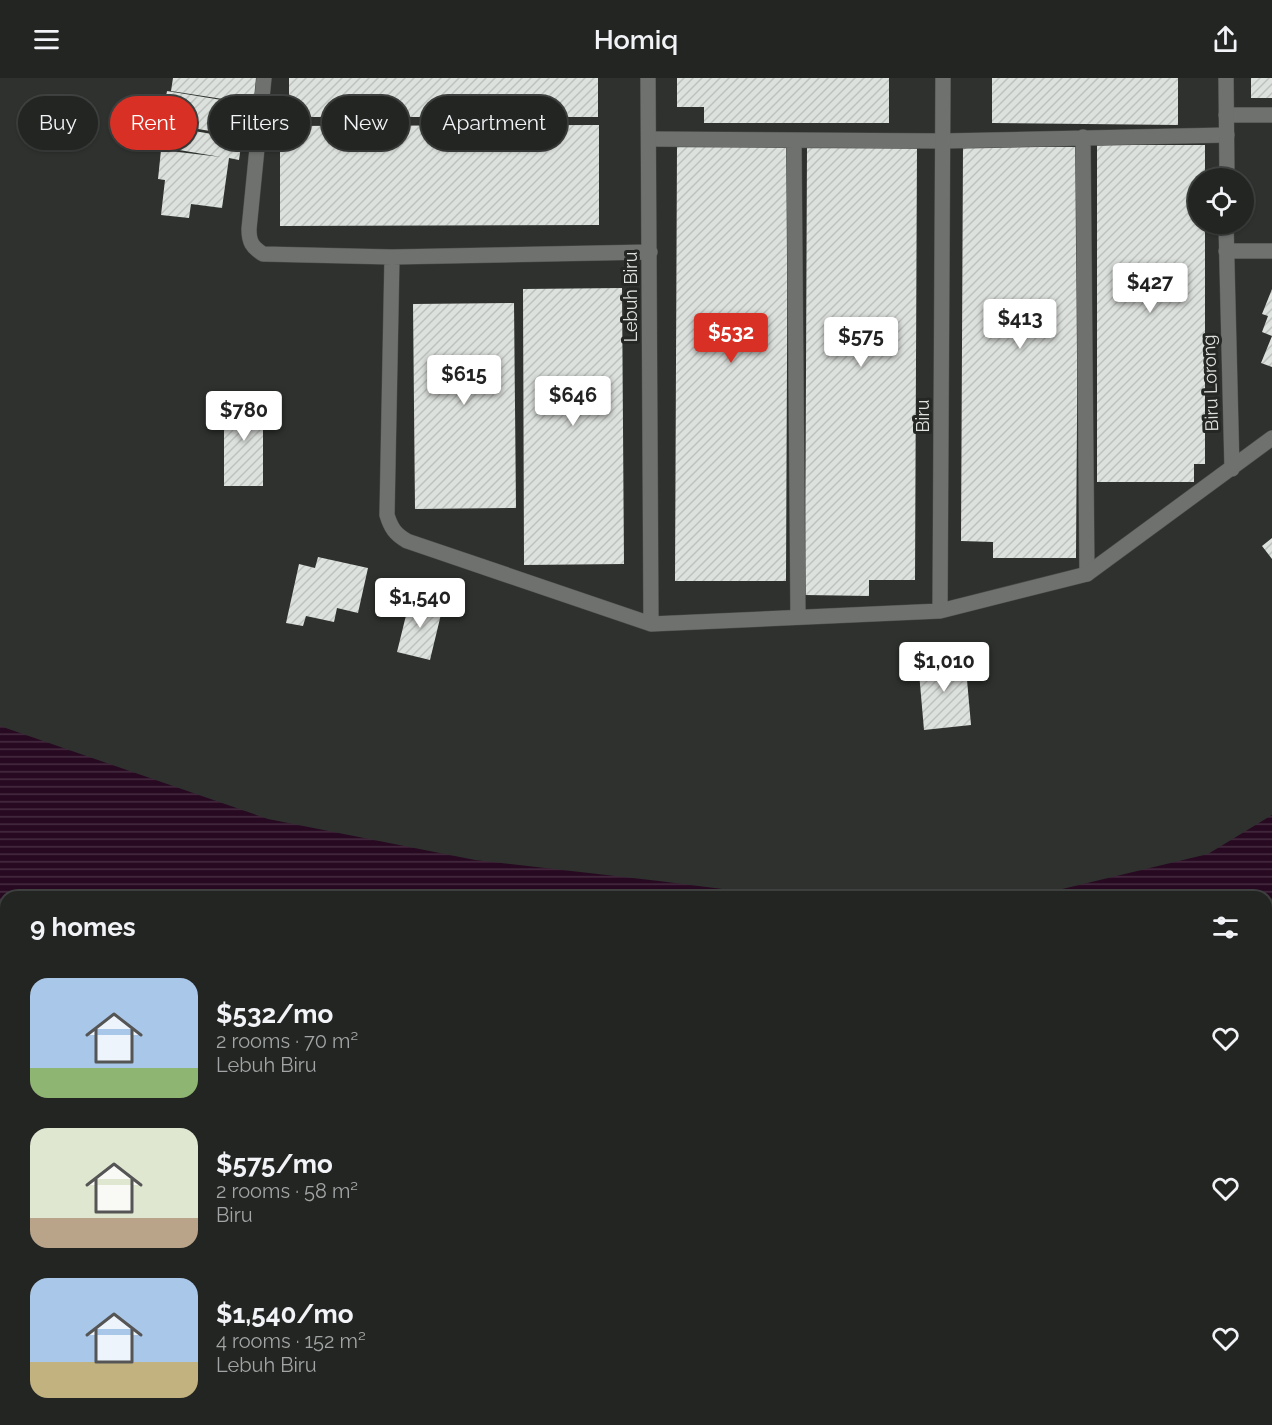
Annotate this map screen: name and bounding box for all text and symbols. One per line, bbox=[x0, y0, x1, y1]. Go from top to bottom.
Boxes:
icon: menu bbox=[30, 23, 63, 56]
icon: share bbox=[1209, 23, 1242, 56]
text: Homiq bbox=[594, 24, 678, 55]
chip: Buy bbox=[18, 96, 98, 150]
chip: Rent bbox=[110, 96, 197, 150]
chip: Filters bbox=[209, 96, 310, 150]
chip: New bbox=[322, 96, 409, 150]
chip: Apartment bbox=[421, 96, 567, 150]
map controls bbox=[1188, 168, 1254, 234]
button: locate bbox=[1188, 168, 1254, 234]
street label: Lebuh Biru bbox=[620, 252, 641, 342]
pin: $427 bbox=[1114, 263, 1186, 314]
text: $427 bbox=[1127, 270, 1173, 294]
pin: $413 bbox=[984, 299, 1056, 350]
text: $413 bbox=[997, 306, 1043, 330]
pin: $532 bbox=[695, 313, 767, 364]
pin: $575 bbox=[825, 317, 897, 368]
text: $532 bbox=[708, 320, 754, 344]
text: $575 bbox=[838, 324, 884, 348]
street label: Biru Lorong bbox=[1198, 334, 1222, 432]
pin: $615 bbox=[428, 355, 500, 406]
text: $615 bbox=[441, 362, 487, 386]
pin: $646 bbox=[537, 376, 609, 427]
text: $646 bbox=[549, 383, 597, 407]
pin: $780 bbox=[208, 391, 280, 442]
text: $780 bbox=[220, 398, 268, 422]
street label: Biru bbox=[912, 400, 933, 432]
pin: $1,540 bbox=[371, 578, 469, 629]
text: $1,540 bbox=[389, 585, 451, 609]
pin: $1,010 bbox=[895, 642, 993, 693]
text: $1,010 bbox=[913, 649, 975, 673]
icon: filters bbox=[1209, 911, 1242, 944]
text: 9 homes bbox=[30, 912, 136, 942]
text: $532/mo bbox=[216, 999, 333, 1029]
icon: home bbox=[78, 1002, 150, 1074]
icon: heart bbox=[1209, 1022, 1242, 1055]
text: 2 rooms · 70 m² bbox=[216, 1029, 358, 1053]
text: Lebuh Biru bbox=[216, 1053, 317, 1077]
text: $575/mo bbox=[216, 1149, 333, 1179]
icon: home bbox=[78, 1152, 150, 1224]
icon: heart bbox=[1209, 1172, 1242, 1205]
text: 2 rooms · 58 m² bbox=[216, 1179, 358, 1203]
text: Biru bbox=[216, 1203, 253, 1227]
text: $1,540/mo bbox=[216, 1299, 354, 1329]
icon: home bbox=[78, 1302, 150, 1374]
icon: heart bbox=[1209, 1322, 1242, 1355]
text: 4 rooms · 152 m² bbox=[216, 1329, 366, 1353]
text: Lebuh Biru bbox=[216, 1353, 317, 1377]

